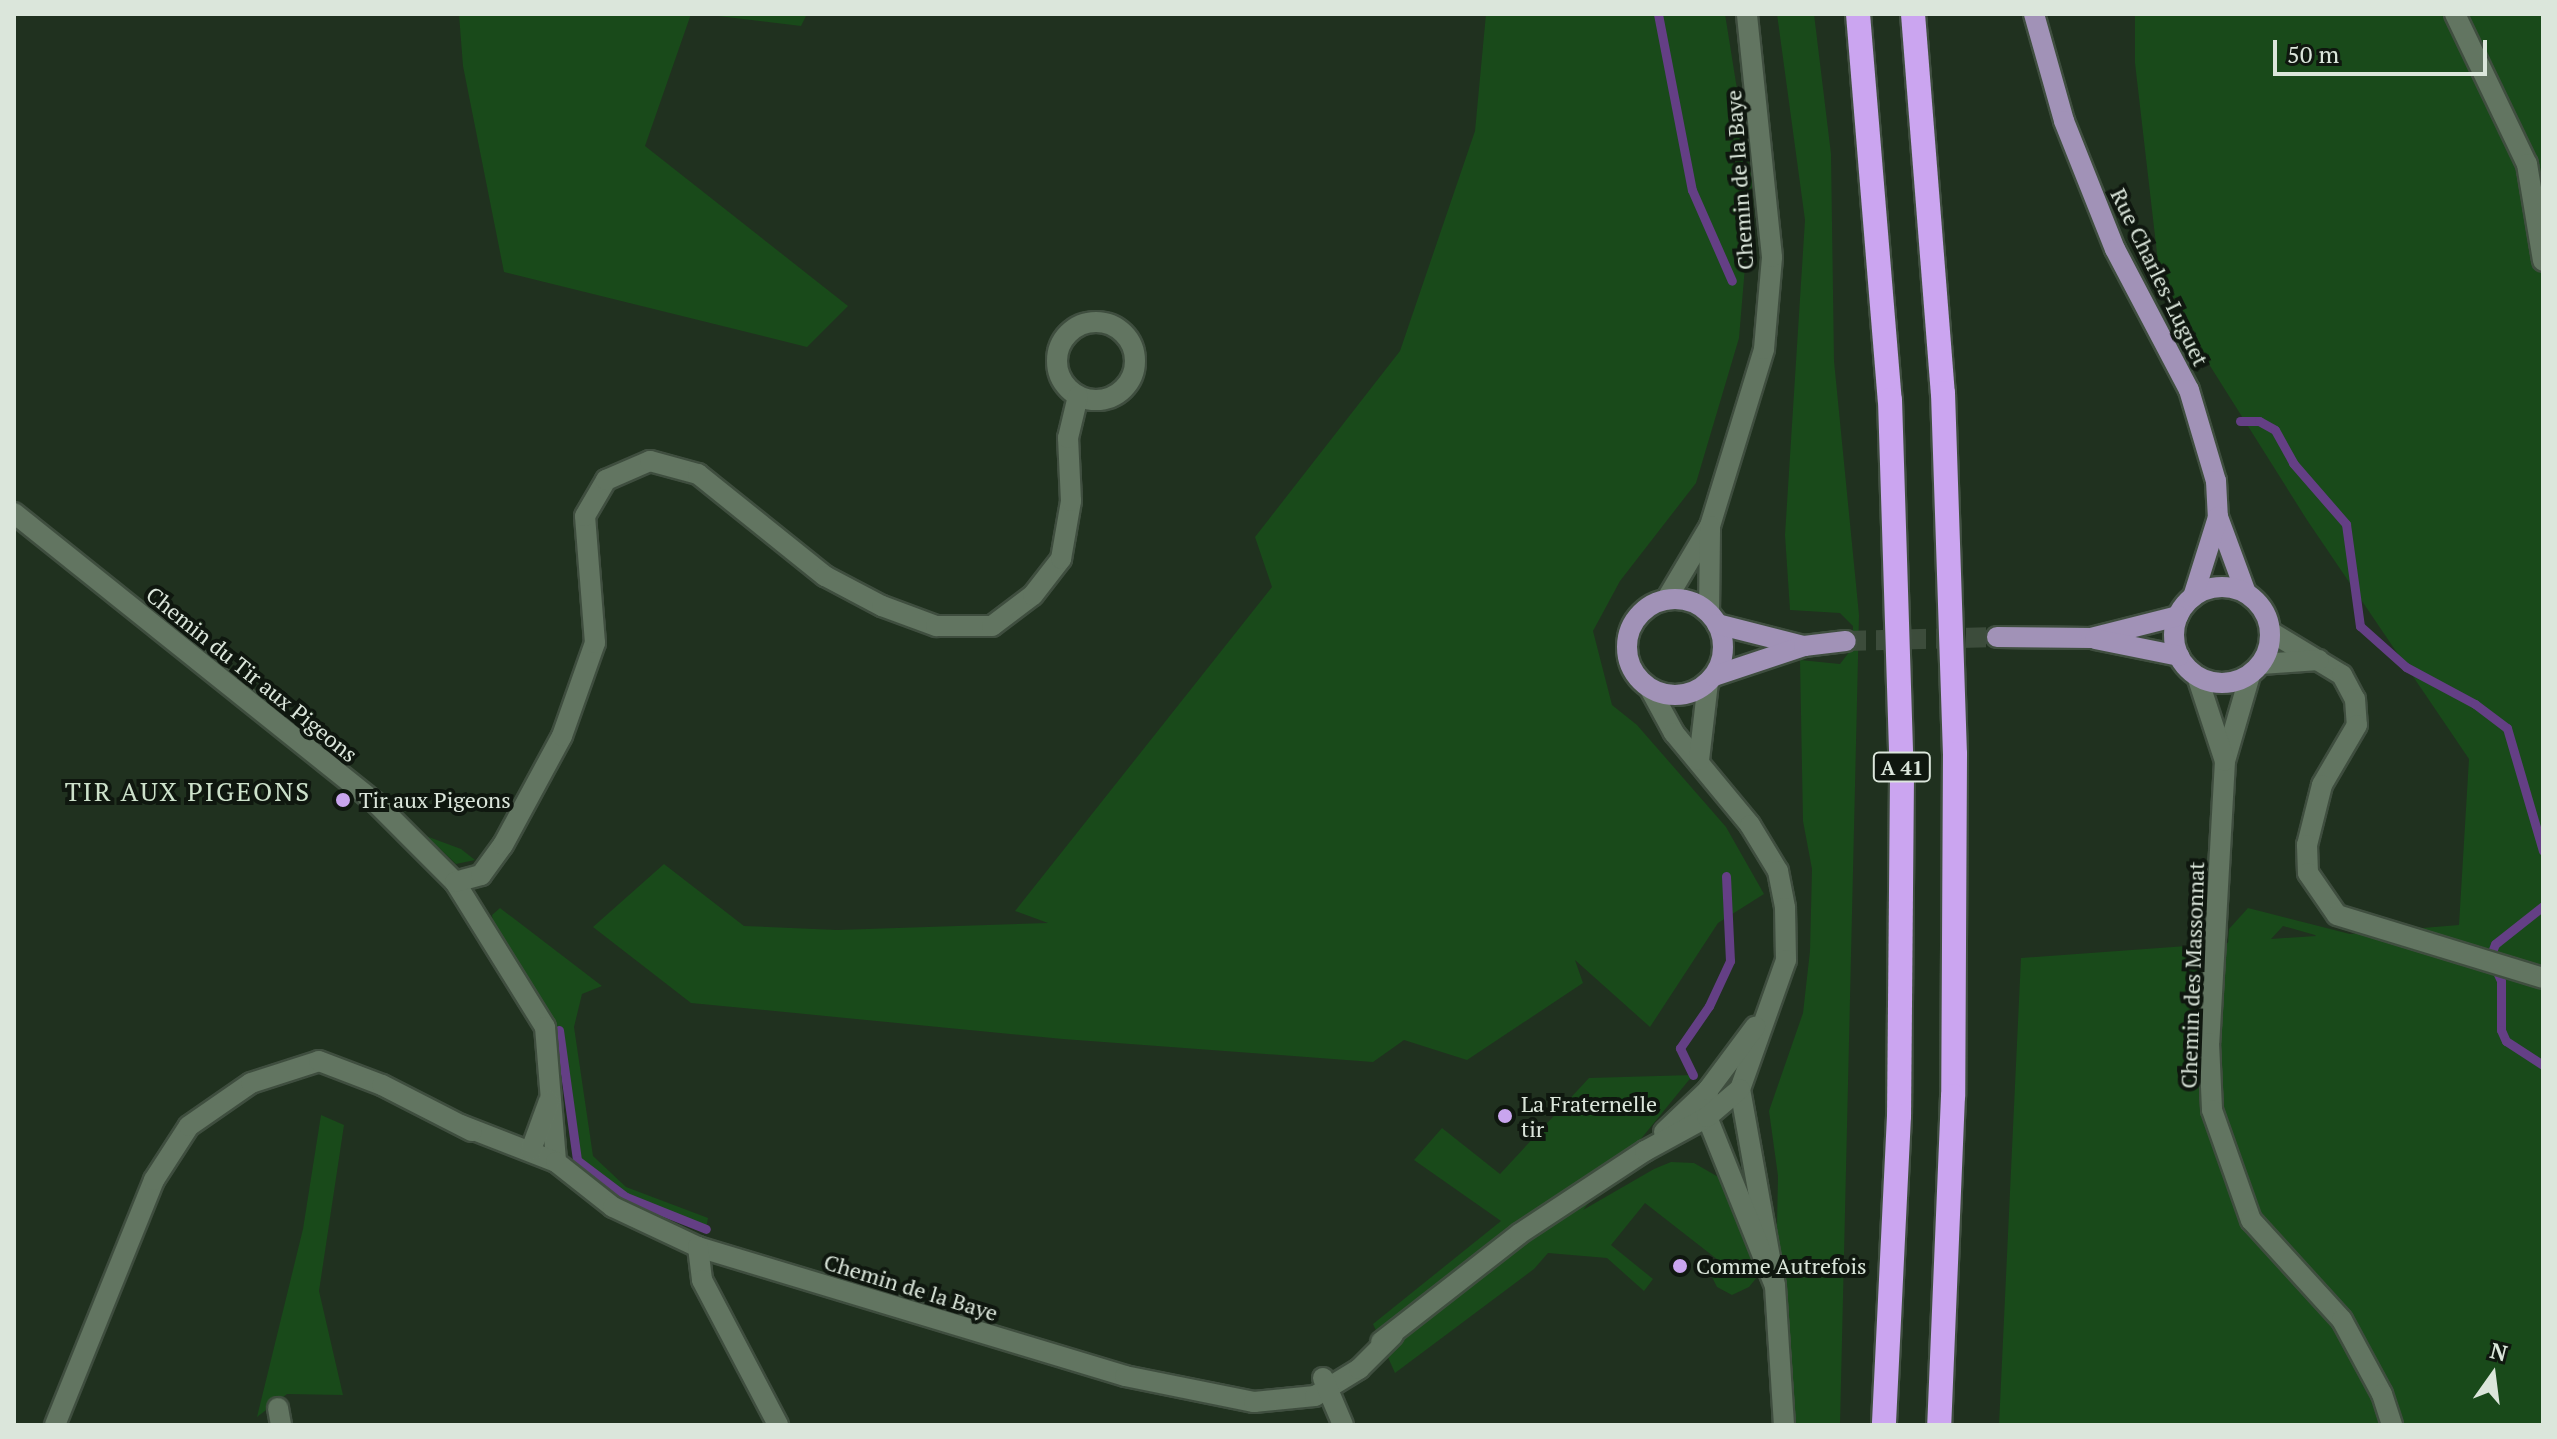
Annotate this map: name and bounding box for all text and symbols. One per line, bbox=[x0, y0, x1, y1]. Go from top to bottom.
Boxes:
scale bar bbox=[2277, 24, 2491, 74]
text: 50 m bbox=[2287, 38, 2339, 70]
street label: Chemin de la Baye bbox=[1720, 89, 1758, 271]
street label: Rue Charles-Luguet bbox=[2106, 184, 2214, 370]
street label: Chemin du Tir aux Pigeons bbox=[141, 581, 363, 767]
road number: A 41 bbox=[1872, 751, 1932, 783]
district label: TIR AUX PIGEONS bbox=[65, 776, 311, 808]
place label: Tir aux Pigeons bbox=[359, 787, 511, 813]
marker: Tir aux Pigeons bbox=[334, 791, 352, 809]
street label: Chemin des Massonnat bbox=[2175, 861, 2209, 1089]
place label: La Fraternelle tir bbox=[1521, 1090, 1657, 1142]
marker: La Fraternelle tir bbox=[1496, 1107, 1514, 1125]
street label: Chemin de la Baye bbox=[821, 1248, 1001, 1326]
place label: Comme Autrefois bbox=[1696, 1253, 1867, 1279]
marker: Comme Autrefois bbox=[1671, 1257, 1689, 1275]
north arrow bbox=[2453, 1335, 2533, 1415]
text: N bbox=[2487, 1335, 2511, 1367]

